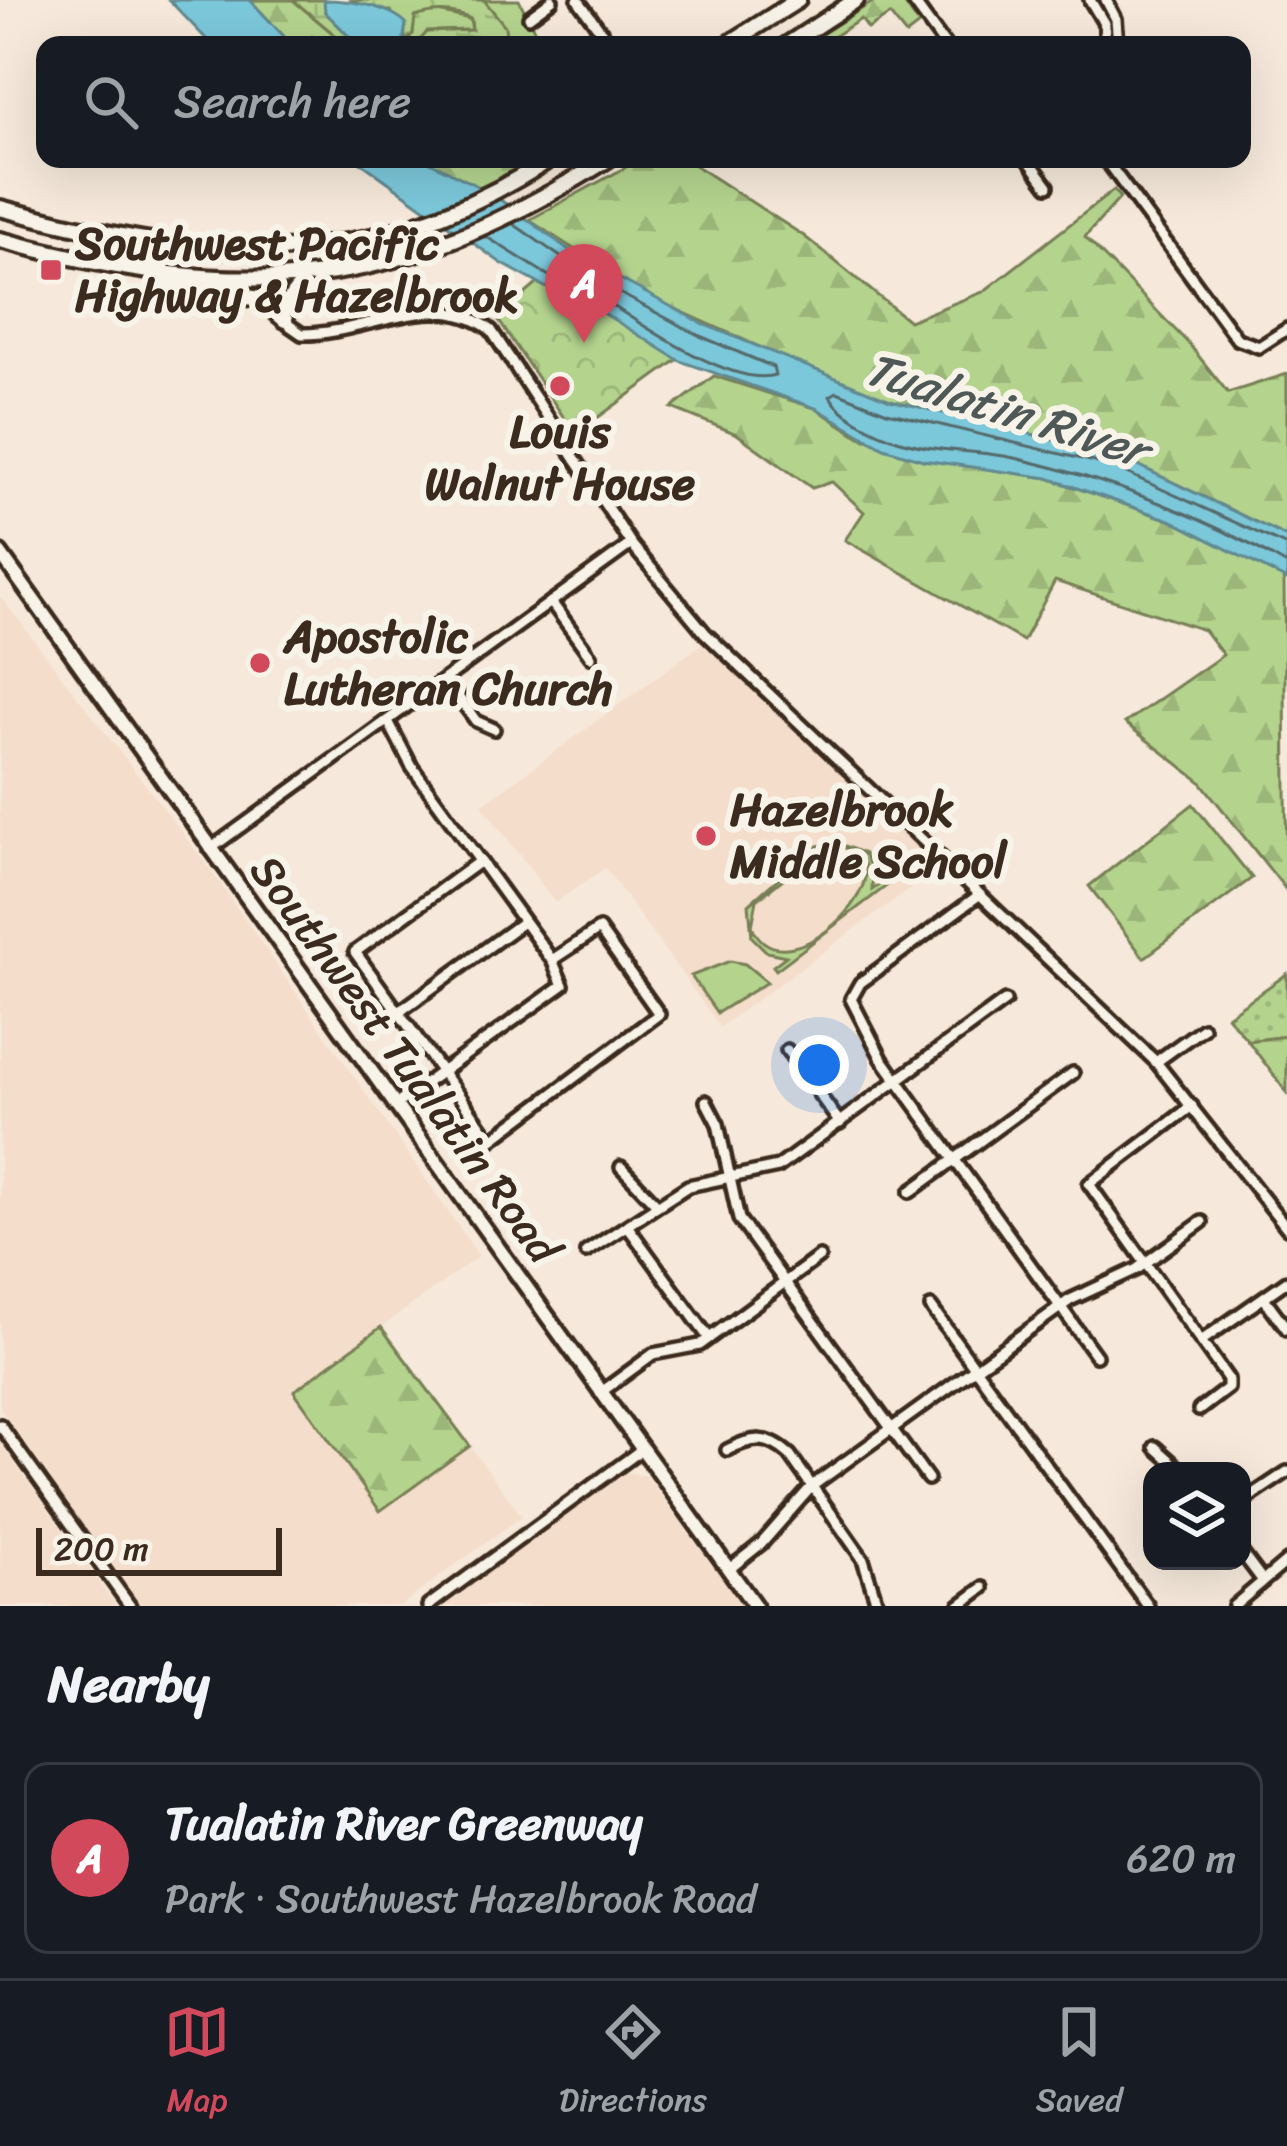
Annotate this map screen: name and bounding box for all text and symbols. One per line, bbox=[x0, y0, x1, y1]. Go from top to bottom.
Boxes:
search box bbox=[36, 36, 1251, 168]
text: Search here bbox=[174, 62, 411, 142]
icon: search bbox=[78, 69, 144, 135]
place label: Southwest Pacific Highway & Hazelbrook bbox=[74, 204, 519, 336]
pin: A bbox=[545, 244, 623, 343]
marker: Southwest Pacific Highway & Hazelbrook bbox=[38, 257, 64, 283]
water label: Tualatin River bbox=[855, 326, 1165, 495]
marker: Louis Walnut House bbox=[547, 373, 573, 399]
place label: Louis Walnut House bbox=[425, 392, 695, 524]
place label: Apostolic Lutheran Church bbox=[282, 597, 613, 729]
marker: Apostolic Lutheran Church bbox=[247, 650, 273, 676]
place label: Hazelbrook Middle School bbox=[729, 770, 1009, 902]
marker: Hazelbrook Middle School bbox=[693, 823, 719, 849]
street label: Southwest Tualatin Road bbox=[228, 837, 584, 1284]
your location bbox=[789, 1035, 849, 1095]
map controls bbox=[1143, 1462, 1251, 1570]
button: layers bbox=[1143, 1462, 1251, 1570]
text: 200 m bbox=[54, 1520, 149, 1578]
scale bar bbox=[36, 1522, 282, 1575]
text: Nearby bbox=[48, 1639, 209, 1729]
text: Tualatin River Greenway bbox=[165, 1784, 643, 1864]
text: A bbox=[77, 1824, 103, 1893]
text: 620 m bbox=[1127, 1824, 1236, 1893]
text: Park · Southwest Hazelbrook Road bbox=[165, 1864, 757, 1933]
tab: Map bbox=[164, 1999, 230, 2129]
tab: Directions bbox=[559, 1999, 707, 2129]
tab: Saved bbox=[1036, 1999, 1123, 2129]

